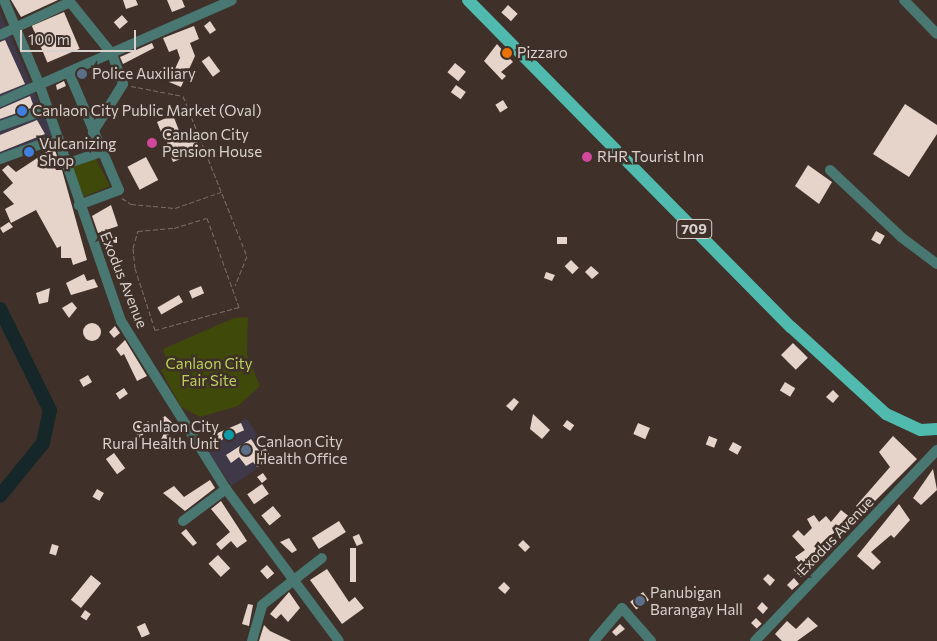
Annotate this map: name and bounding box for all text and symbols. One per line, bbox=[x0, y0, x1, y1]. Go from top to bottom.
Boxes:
scale bar bbox=[22, 20, 139, 52]
text: 100 m bbox=[28, 30, 70, 48]
place label: Pizzaro bbox=[517, 44, 568, 62]
marker: Pizzaro bbox=[501, 47, 513, 59]
place label: Police Auxiliary bbox=[92, 65, 196, 83]
marker: Police Auxiliary bbox=[76, 68, 88, 80]
place label: Canlaon City Public Market (Oval) bbox=[32, 102, 261, 120]
marker: Canlaon City Public Market (Oval) bbox=[16, 105, 28, 117]
place label: Canlaon City Pension House bbox=[162, 125, 262, 160]
place label: Vulcanizing Shop bbox=[39, 134, 116, 169]
marker: Canlaon City Pension House bbox=[146, 137, 158, 149]
marker: Vulcanizing Shop bbox=[23, 146, 35, 158]
place label: RHR Tourist Inn bbox=[597, 148, 704, 166]
marker: RHR Tourist Inn bbox=[581, 151, 593, 163]
road number: 709 bbox=[675, 218, 713, 240]
street label: Exodus Avenue bbox=[97, 229, 151, 331]
park label: Canlaon City Fair Site bbox=[166, 354, 252, 389]
place label: Canlaon City Rural Health Unit bbox=[102, 417, 219, 452]
marker: Canlaon City Rural Health Unit bbox=[223, 429, 235, 441]
place label: Canlaon City Health Office bbox=[256, 432, 347, 467]
marker: Canlaon City Health Office bbox=[240, 444, 252, 456]
street label: Exodus Avenue bbox=[793, 493, 877, 579]
place label: Panubigan Barangay Hall bbox=[650, 583, 743, 618]
marker: Panubigan Barangay Hall bbox=[634, 595, 646, 607]

